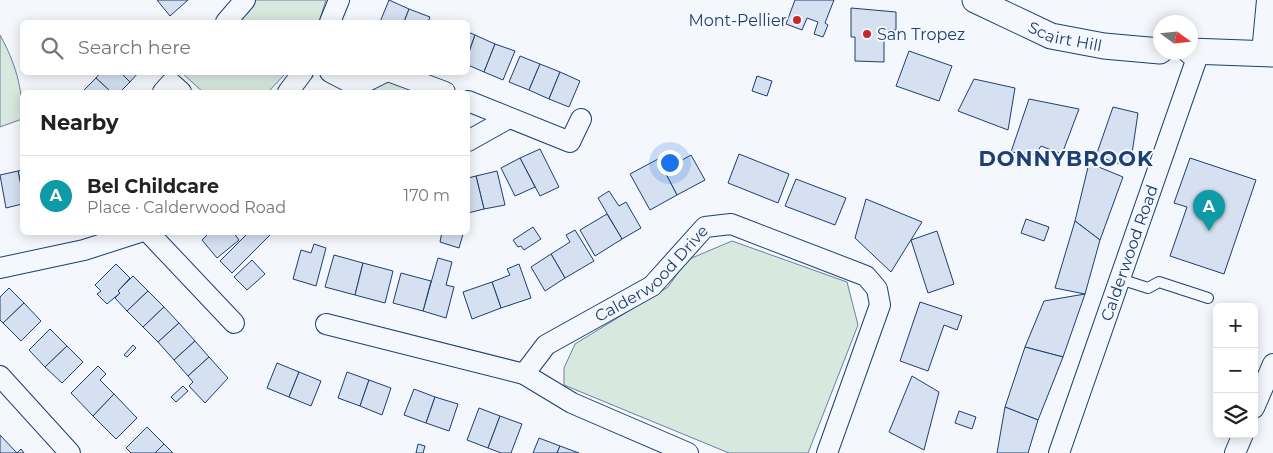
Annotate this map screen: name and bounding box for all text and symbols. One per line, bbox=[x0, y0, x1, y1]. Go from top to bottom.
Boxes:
place label: Mont-Pellier bbox=[688, 11, 787, 30]
marker: Mont-Pellier bbox=[791, 14, 803, 26]
north arrow bbox=[1153, 15, 1198, 60]
street label: Scairt Hill bbox=[1025, 17, 1104, 55]
search box bbox=[20, 20, 470, 75]
place label: San Tropez bbox=[877, 25, 965, 44]
marker: San Tropez bbox=[861, 28, 873, 40]
icon: search bbox=[38, 34, 66, 62]
text: Search here bbox=[78, 36, 191, 59]
text: Nearby bbox=[40, 110, 119, 135]
district label: DONNYBROOK bbox=[978, 146, 1154, 171]
your location bbox=[657, 150, 683, 176]
text: Bel Childcare bbox=[87, 175, 219, 198]
street label: Calderwood Road bbox=[1096, 182, 1161, 324]
text: A bbox=[50, 186, 62, 205]
text: 170 m bbox=[403, 186, 450, 205]
pin: A bbox=[1193, 190, 1225, 231]
text: Place · Calderwood Road bbox=[87, 198, 286, 217]
street label: Calderwood Drive bbox=[591, 221, 712, 326]
map controls bbox=[1213, 303, 1258, 438]
button: + bbox=[1213, 303, 1258, 348]
button: − bbox=[1213, 348, 1258, 393]
button: layers bbox=[1213, 393, 1258, 438]

